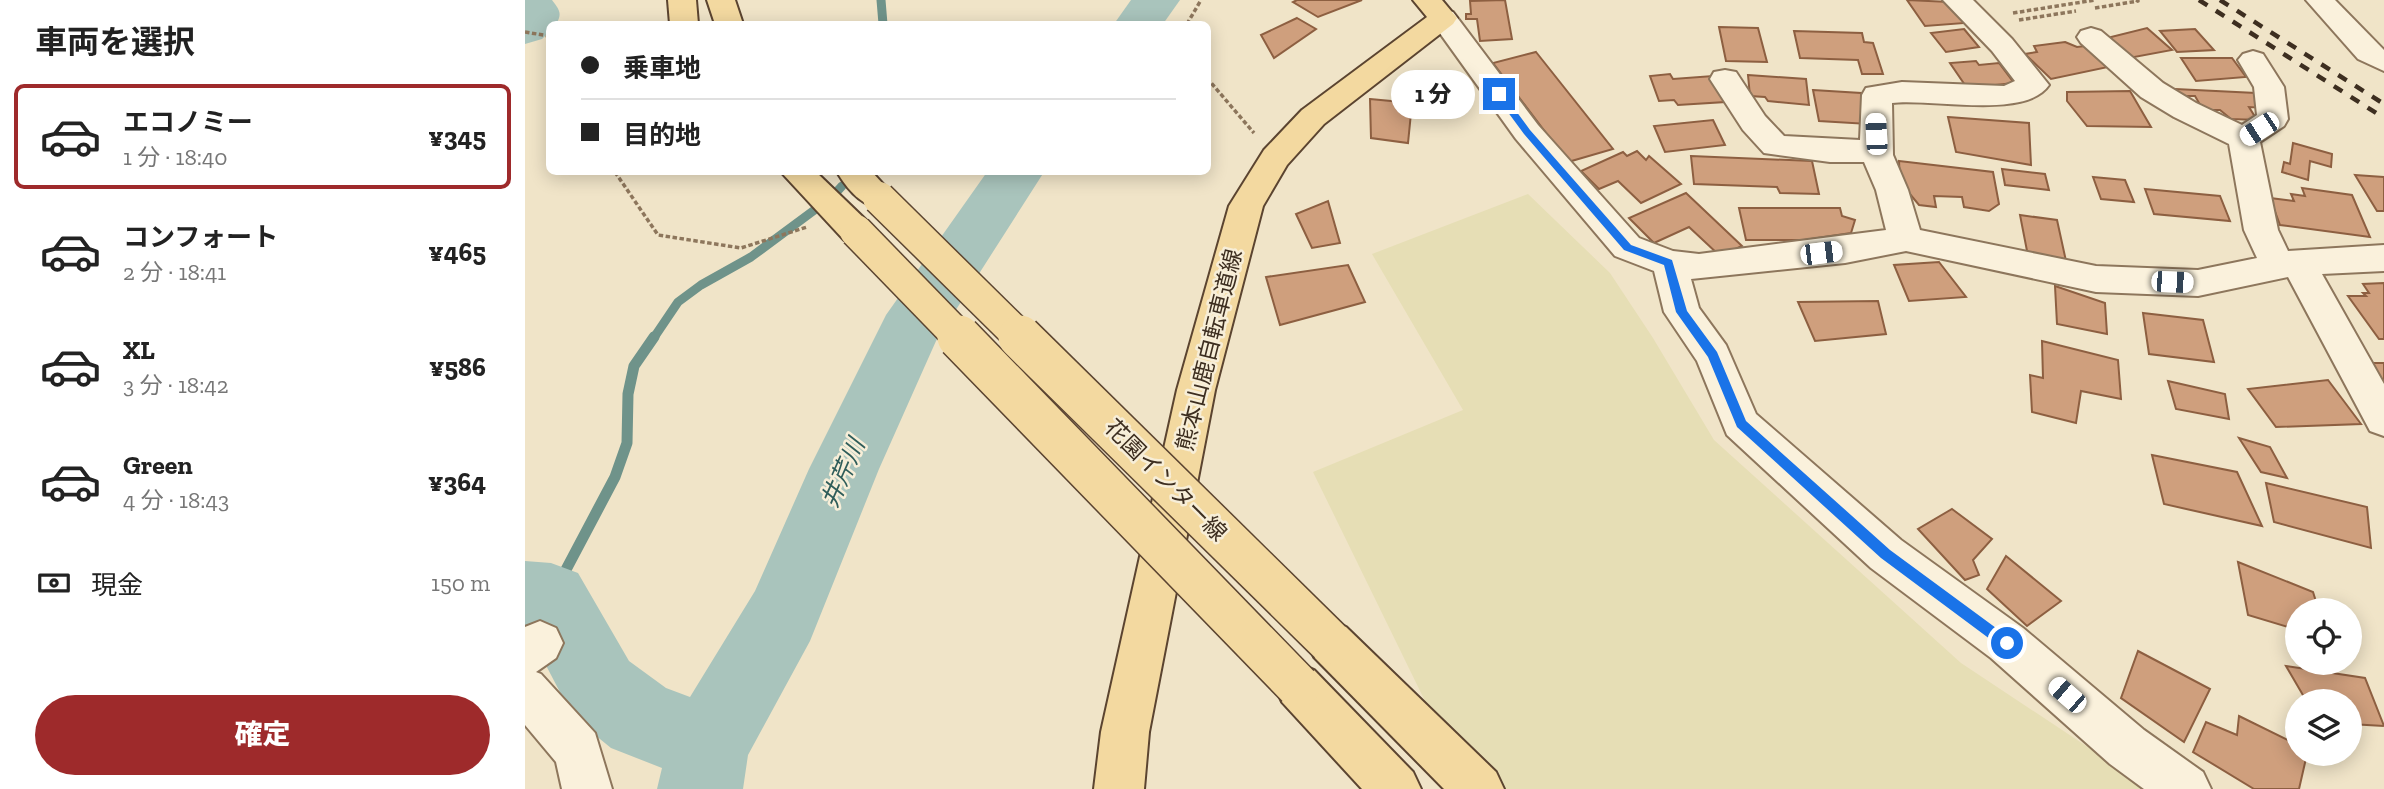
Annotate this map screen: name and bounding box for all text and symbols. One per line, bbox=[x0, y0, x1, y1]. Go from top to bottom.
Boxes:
text: 車両を選択 bbox=[35, 23, 195, 61]
text: 乗車地 bbox=[623, 52, 701, 84]
callout: 1 分 bbox=[1391, 70, 1475, 119]
route end bbox=[1483, 78, 1515, 110]
text: 1 分 bbox=[1415, 80, 1451, 108]
icon: car bbox=[39, 105, 102, 168]
text: エコノミー bbox=[123, 106, 253, 138]
car bbox=[2236, 109, 2283, 149]
car bbox=[1865, 112, 1888, 156]
text: 目的地 bbox=[623, 119, 701, 151]
text: ¥345 bbox=[428, 121, 486, 153]
text: 1 分 · 18:40 bbox=[123, 143, 228, 171]
icon: car bbox=[39, 220, 102, 283]
text: コンフォート bbox=[123, 221, 278, 253]
text: ¥465 bbox=[428, 236, 486, 268]
car bbox=[1799, 240, 1844, 266]
street label: 熊本山鹿自転車道線 bbox=[1170, 246, 1248, 454]
text: 2 分 · 18:41 bbox=[123, 258, 226, 286]
car bbox=[2151, 271, 2194, 293]
text: XL bbox=[123, 334, 155, 366]
icon: car bbox=[39, 335, 102, 398]
text: ¥586 bbox=[429, 351, 486, 383]
text: 3 分 · 18:42 bbox=[123, 371, 229, 399]
street label: 花園インター線 bbox=[1099, 413, 1233, 547]
water label: 井芹川 bbox=[815, 431, 872, 512]
text: Green bbox=[123, 449, 193, 481]
icon: car bbox=[39, 450, 102, 513]
text: ¥364 bbox=[428, 466, 486, 498]
text: 4 分 · 18:43 bbox=[123, 486, 229, 514]
icon: cash bbox=[35, 564, 73, 602]
text: 現金 bbox=[91, 569, 143, 601]
text: 150 m bbox=[431, 569, 490, 597]
map controls bbox=[2285, 598, 2362, 766]
button: locate bbox=[2285, 598, 2362, 675]
route start bbox=[1991, 627, 2023, 659]
car bbox=[2045, 673, 2090, 717]
button: layers bbox=[2285, 689, 2362, 766]
button: 確定 bbox=[35, 695, 490, 775]

